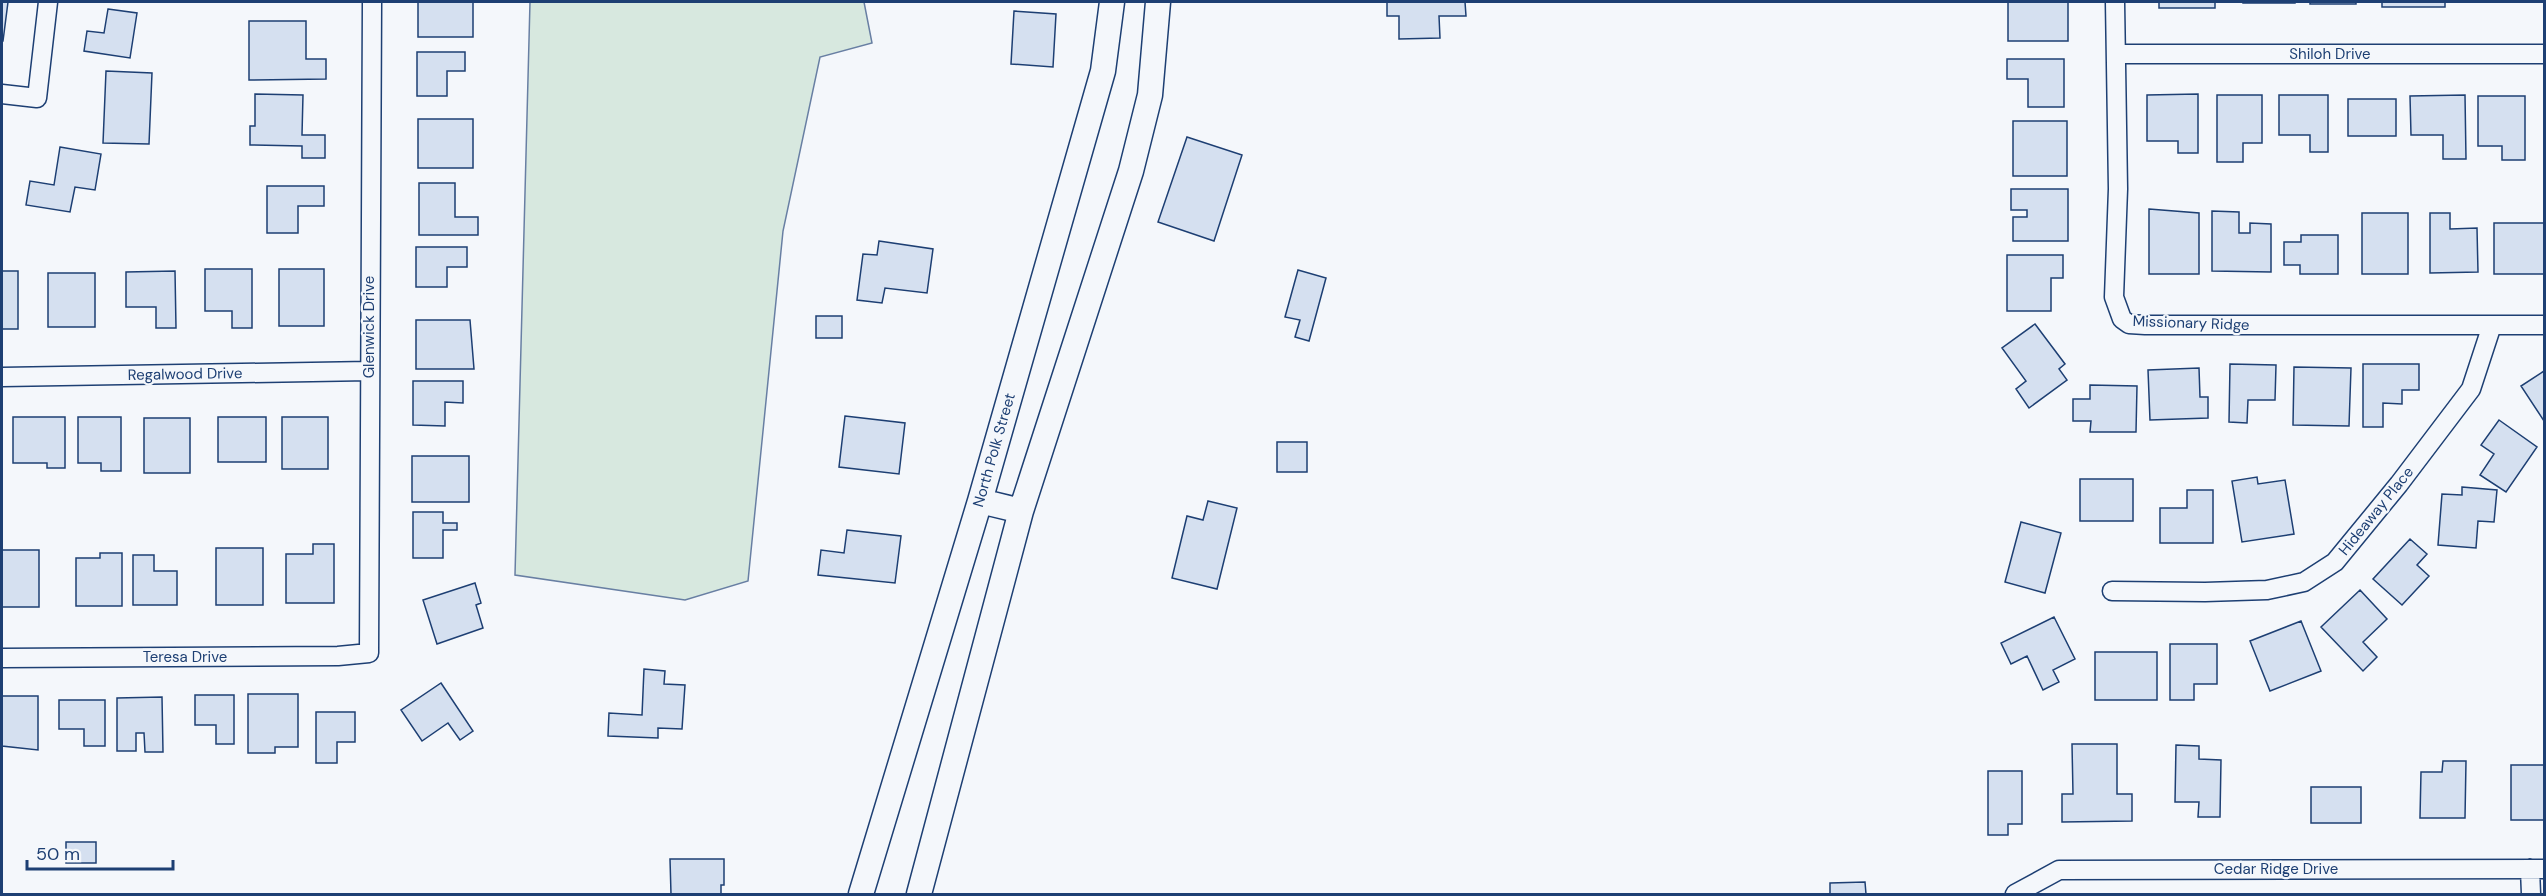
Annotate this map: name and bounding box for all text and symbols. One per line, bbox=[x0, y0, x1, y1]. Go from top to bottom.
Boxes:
street label: Shiloh Drive bbox=[2289, 44, 2371, 64]
street label: Glenwick Drive bbox=[359, 276, 379, 378]
street label: Missionary Ridge bbox=[2132, 311, 2250, 335]
street label: Regalwood Drive bbox=[127, 363, 243, 385]
street label: North Polk Street bbox=[968, 390, 1020, 509]
street label: Hideaway Place bbox=[2334, 463, 2418, 559]
street label: Teresa Drive bbox=[143, 647, 227, 667]
scale bar bbox=[27, 833, 172, 871]
text: 50 m bbox=[36, 842, 80, 866]
street label: Cedar Ridge Drive bbox=[2214, 859, 2338, 879]

